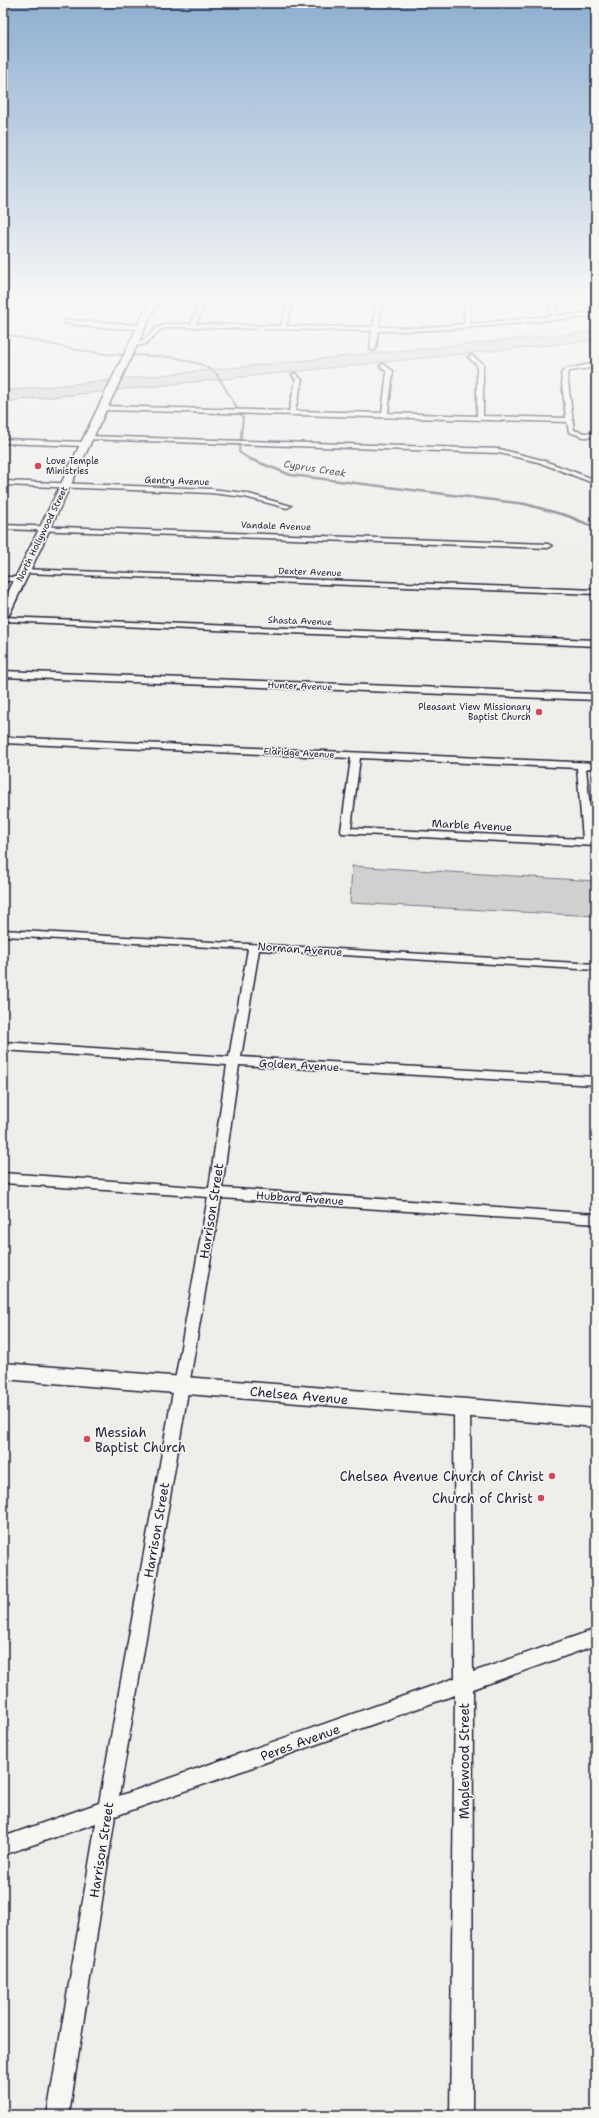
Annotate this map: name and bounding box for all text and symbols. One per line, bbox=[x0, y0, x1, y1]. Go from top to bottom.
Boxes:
place label: Love Temple Ministries bbox=[46, 455, 99, 477]
water label: Cyprus Creek bbox=[283, 457, 347, 480]
marker: Love Temple Ministries bbox=[33, 461, 43, 471]
street label: Gentry Avenue bbox=[144, 474, 210, 488]
street label: North Hollywood Street bbox=[14, 484, 70, 584]
street label: Vandale Avenue bbox=[241, 519, 311, 533]
street label: Dexter Avenue bbox=[278, 565, 342, 579]
street label: Shasta Avenue bbox=[268, 614, 332, 628]
street label: Hunter Avenue bbox=[267, 679, 333, 693]
place label: Pleasant View Missionary Baptist Church bbox=[418, 701, 531, 723]
marker: Pleasant View Missionary Baptist Church bbox=[534, 707, 544, 717]
street label: Eldridge Avenue bbox=[263, 745, 335, 761]
street label: Marble Avenue bbox=[431, 816, 513, 835]
street label: Norman Avenue bbox=[257, 939, 343, 960]
street label: Golden Avenue bbox=[258, 1056, 339, 1075]
street label: Harrison Street bbox=[196, 1162, 228, 1260]
street label: Hubbard Avenue bbox=[255, 1188, 344, 1209]
street label: Chelsea Avenue bbox=[249, 1383, 349, 1408]
place label: Messiah Baptist Church bbox=[95, 1424, 186, 1456]
marker: Messiah Baptist Church bbox=[82, 1434, 92, 1444]
place label: Chelsea Avenue Church of Christ bbox=[340, 1468, 544, 1485]
marker: Chelsea Avenue Church of Christ bbox=[547, 1471, 557, 1481]
street label: Harrison Street bbox=[140, 1481, 173, 1579]
place label: Church of Christ bbox=[432, 1490, 533, 1507]
marker: Church of Christ bbox=[536, 1493, 546, 1503]
street label: Maplewood Street bbox=[456, 1702, 473, 1819]
street label: Peres Avenue bbox=[258, 1720, 342, 1765]
street label: Harrison Street bbox=[86, 1801, 118, 1899]

